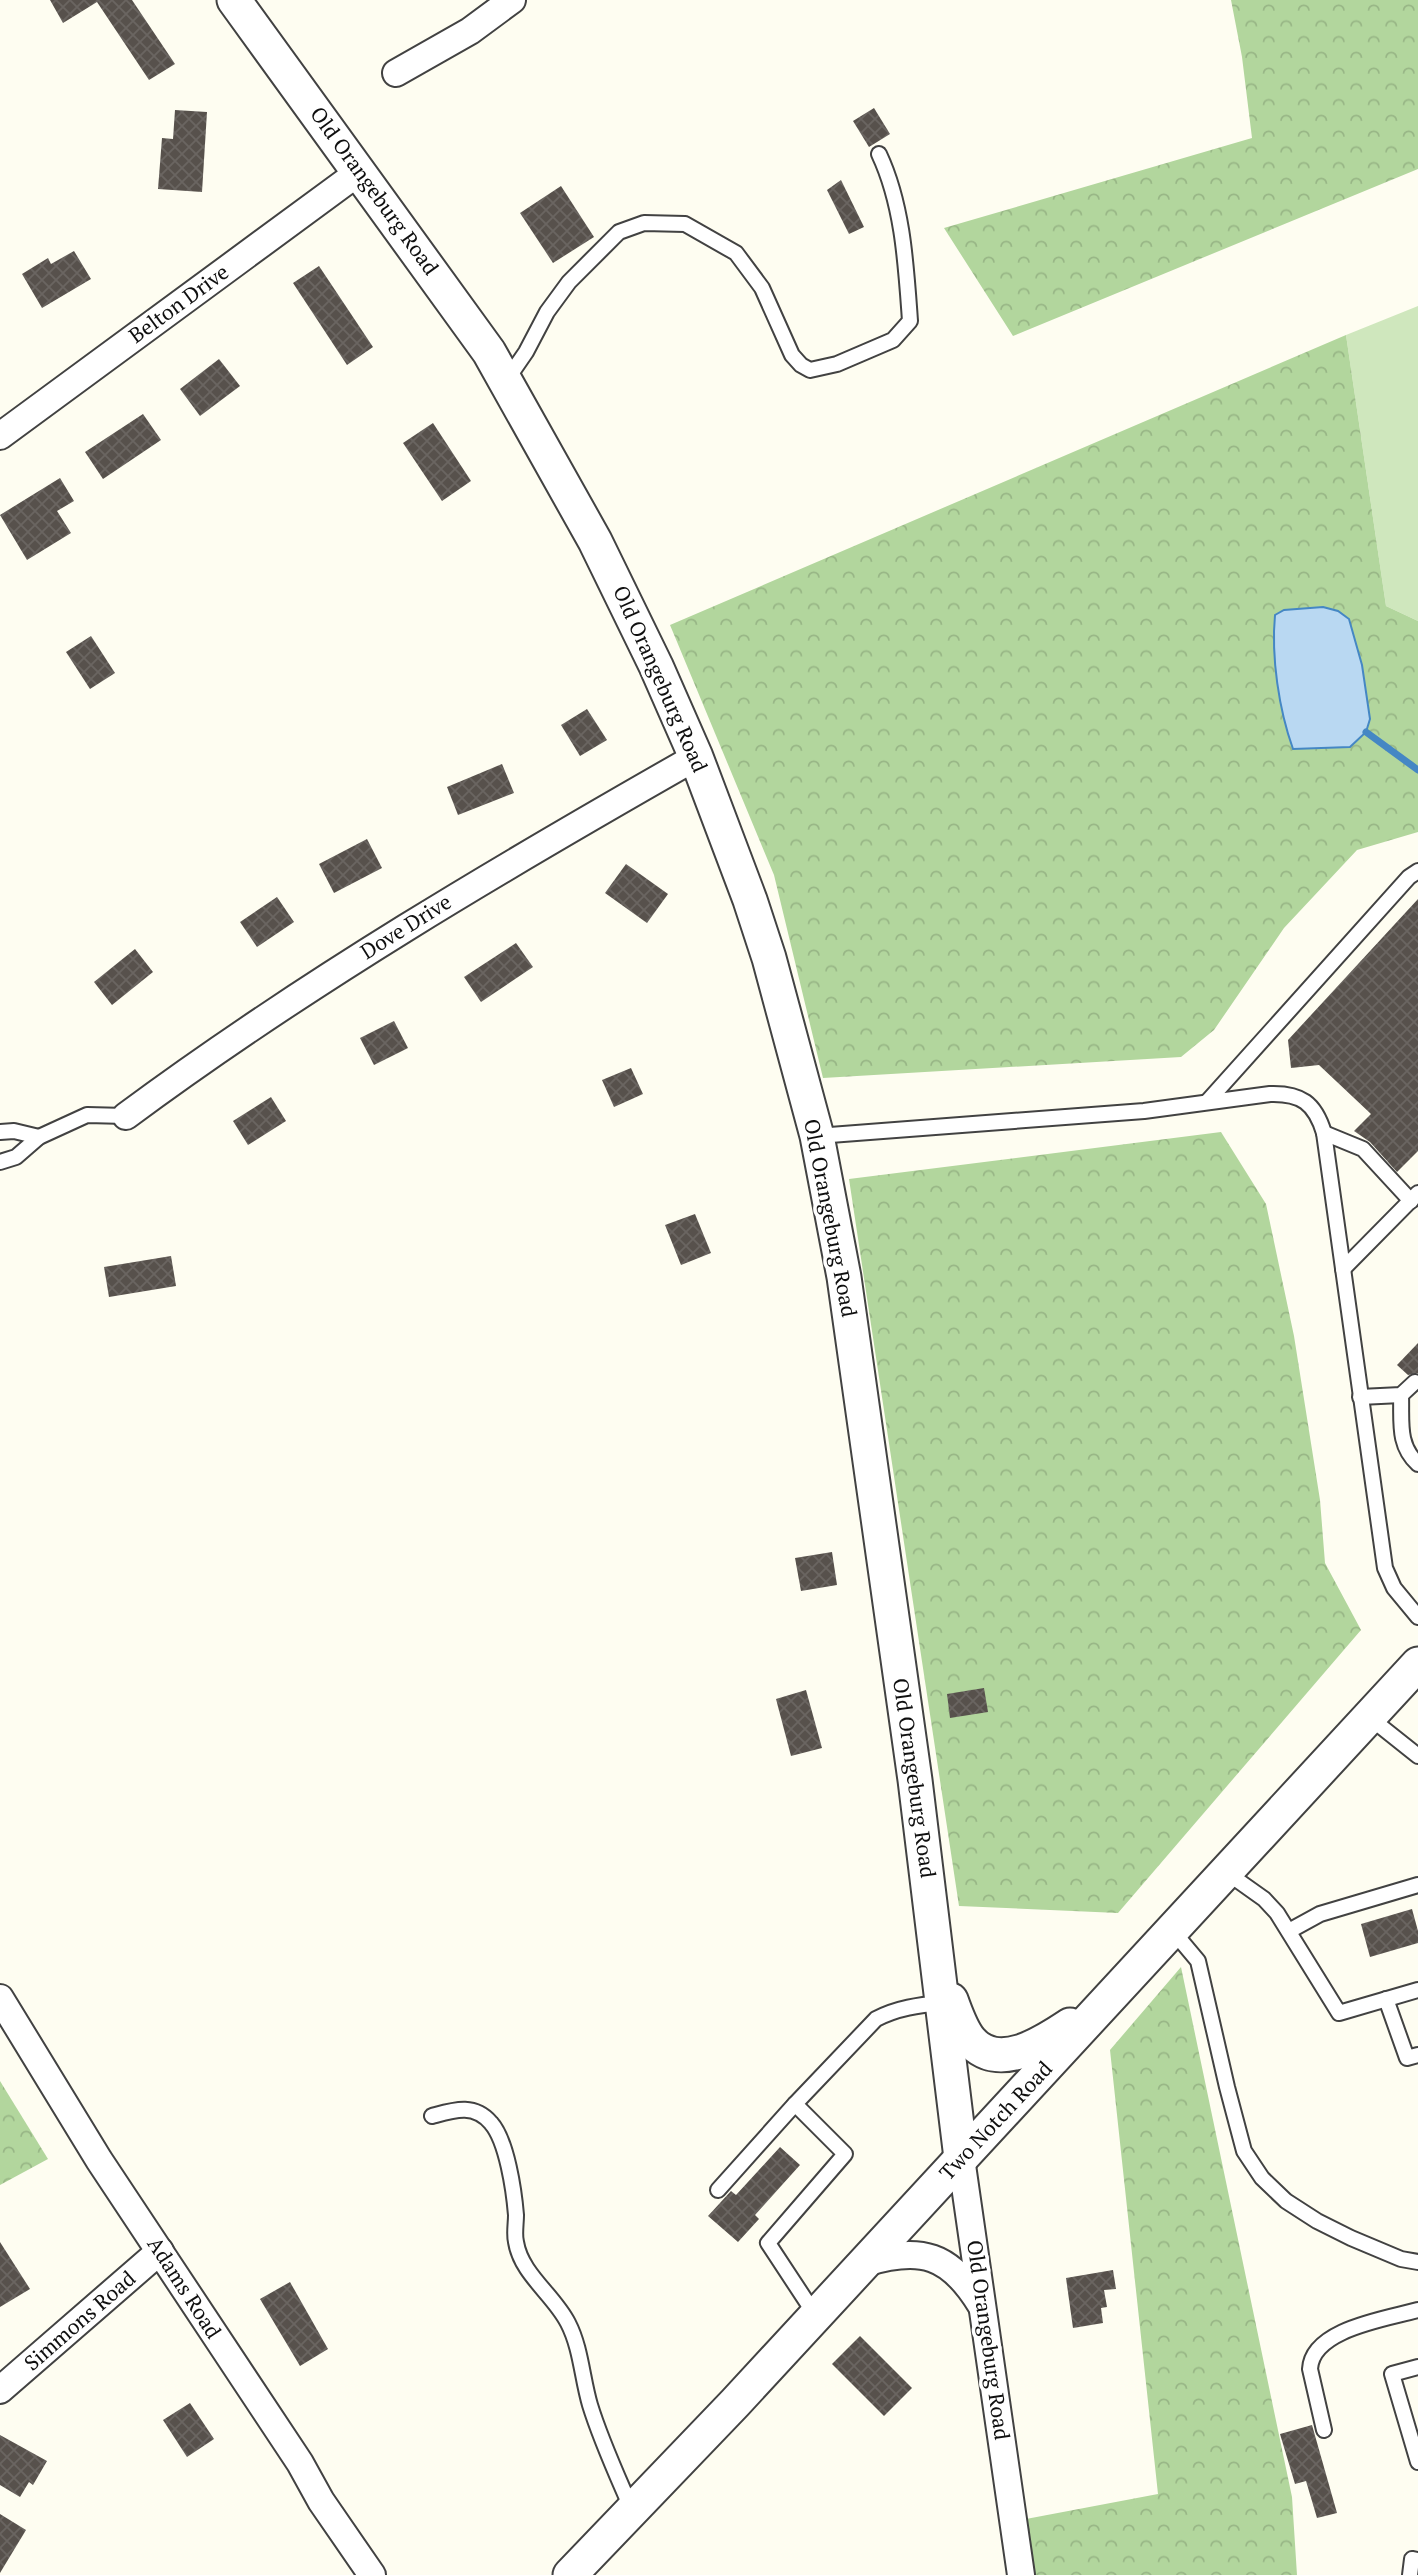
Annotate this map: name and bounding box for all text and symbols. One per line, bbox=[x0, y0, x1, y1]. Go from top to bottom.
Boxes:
street label: Old Orangeburg Road bbox=[304, 101, 446, 280]
street label: Belton Drive bbox=[123, 258, 234, 349]
street label: Old Orangeburg Road bbox=[607, 581, 715, 777]
street label: Dove Drive bbox=[355, 887, 456, 965]
street label: Old Orangeburg Road bbox=[798, 1116, 864, 1320]
street label: Old Orangeburg Road bbox=[887, 1676, 943, 1880]
street label: Two Notch Road bbox=[933, 2054, 1058, 2186]
street label: Adams Road bbox=[142, 2231, 228, 2344]
street label: Old Orangeburg Road bbox=[961, 2238, 1017, 2442]
street label: Simmons Road bbox=[18, 2264, 141, 2376]

